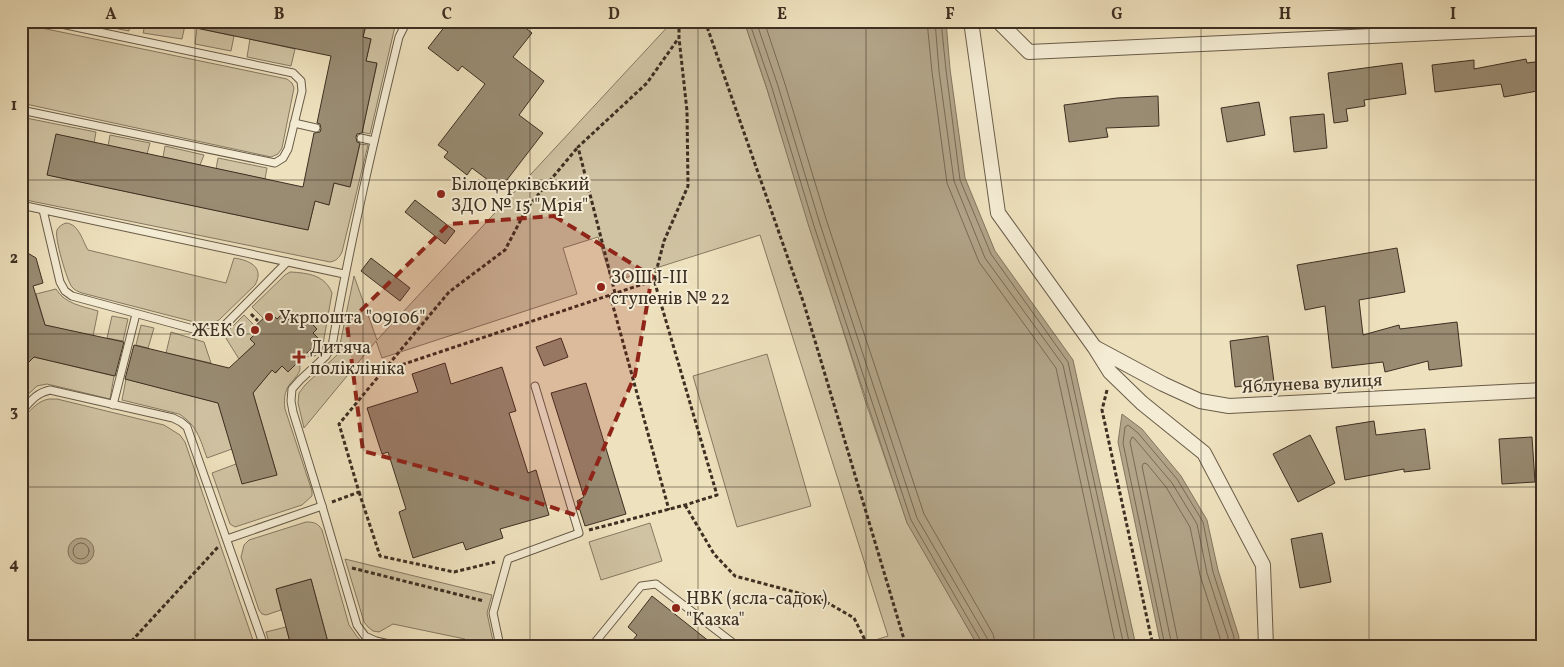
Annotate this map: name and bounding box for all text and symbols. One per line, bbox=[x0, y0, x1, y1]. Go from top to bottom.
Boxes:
text: A bbox=[105, 4, 117, 26]
text: B bbox=[274, 4, 285, 26]
text: C bbox=[442, 4, 452, 26]
text: D bbox=[608, 4, 620, 26]
text: E bbox=[777, 4, 787, 26]
text: F bbox=[945, 4, 955, 26]
text: G bbox=[1111, 4, 1123, 26]
text: H bbox=[1279, 4, 1291, 26]
text: I bbox=[1450, 4, 1456, 26]
text: 1 bbox=[11, 95, 17, 117]
place label: Білоцерківський ЗДО № 15 "Мрія" bbox=[451, 173, 589, 219]
marker: Білоцерківський ЗДО № 15 "Мрія" bbox=[435, 188, 447, 200]
text: 2 bbox=[10, 248, 18, 270]
place label: ЗОШ І-ІІІ ступенів № 22 bbox=[611, 266, 730, 312]
marker: ЗОШ І-ІІІ ступенів № 22 bbox=[595, 281, 607, 293]
place label: Укрпошта "09106" bbox=[279, 306, 425, 331]
marker: Укрпошта "09106" bbox=[263, 311, 275, 323]
place label: ЖЕК 6 bbox=[192, 319, 245, 344]
marker: ЖЕК 6 bbox=[249, 324, 261, 336]
place label: Дитяча поліклініка bbox=[310, 336, 405, 382]
marker: Дитяча поліклініка bbox=[292, 350, 306, 364]
street label: Яблунева вулиця bbox=[1241, 368, 1383, 401]
text: 3 bbox=[10, 401, 18, 423]
text: 4 bbox=[9, 554, 19, 576]
place label: НВК (ясла-садок) "Казка" bbox=[686, 587, 827, 633]
marker: НВК (ясла-садок) "Казка" bbox=[670, 602, 682, 614]

